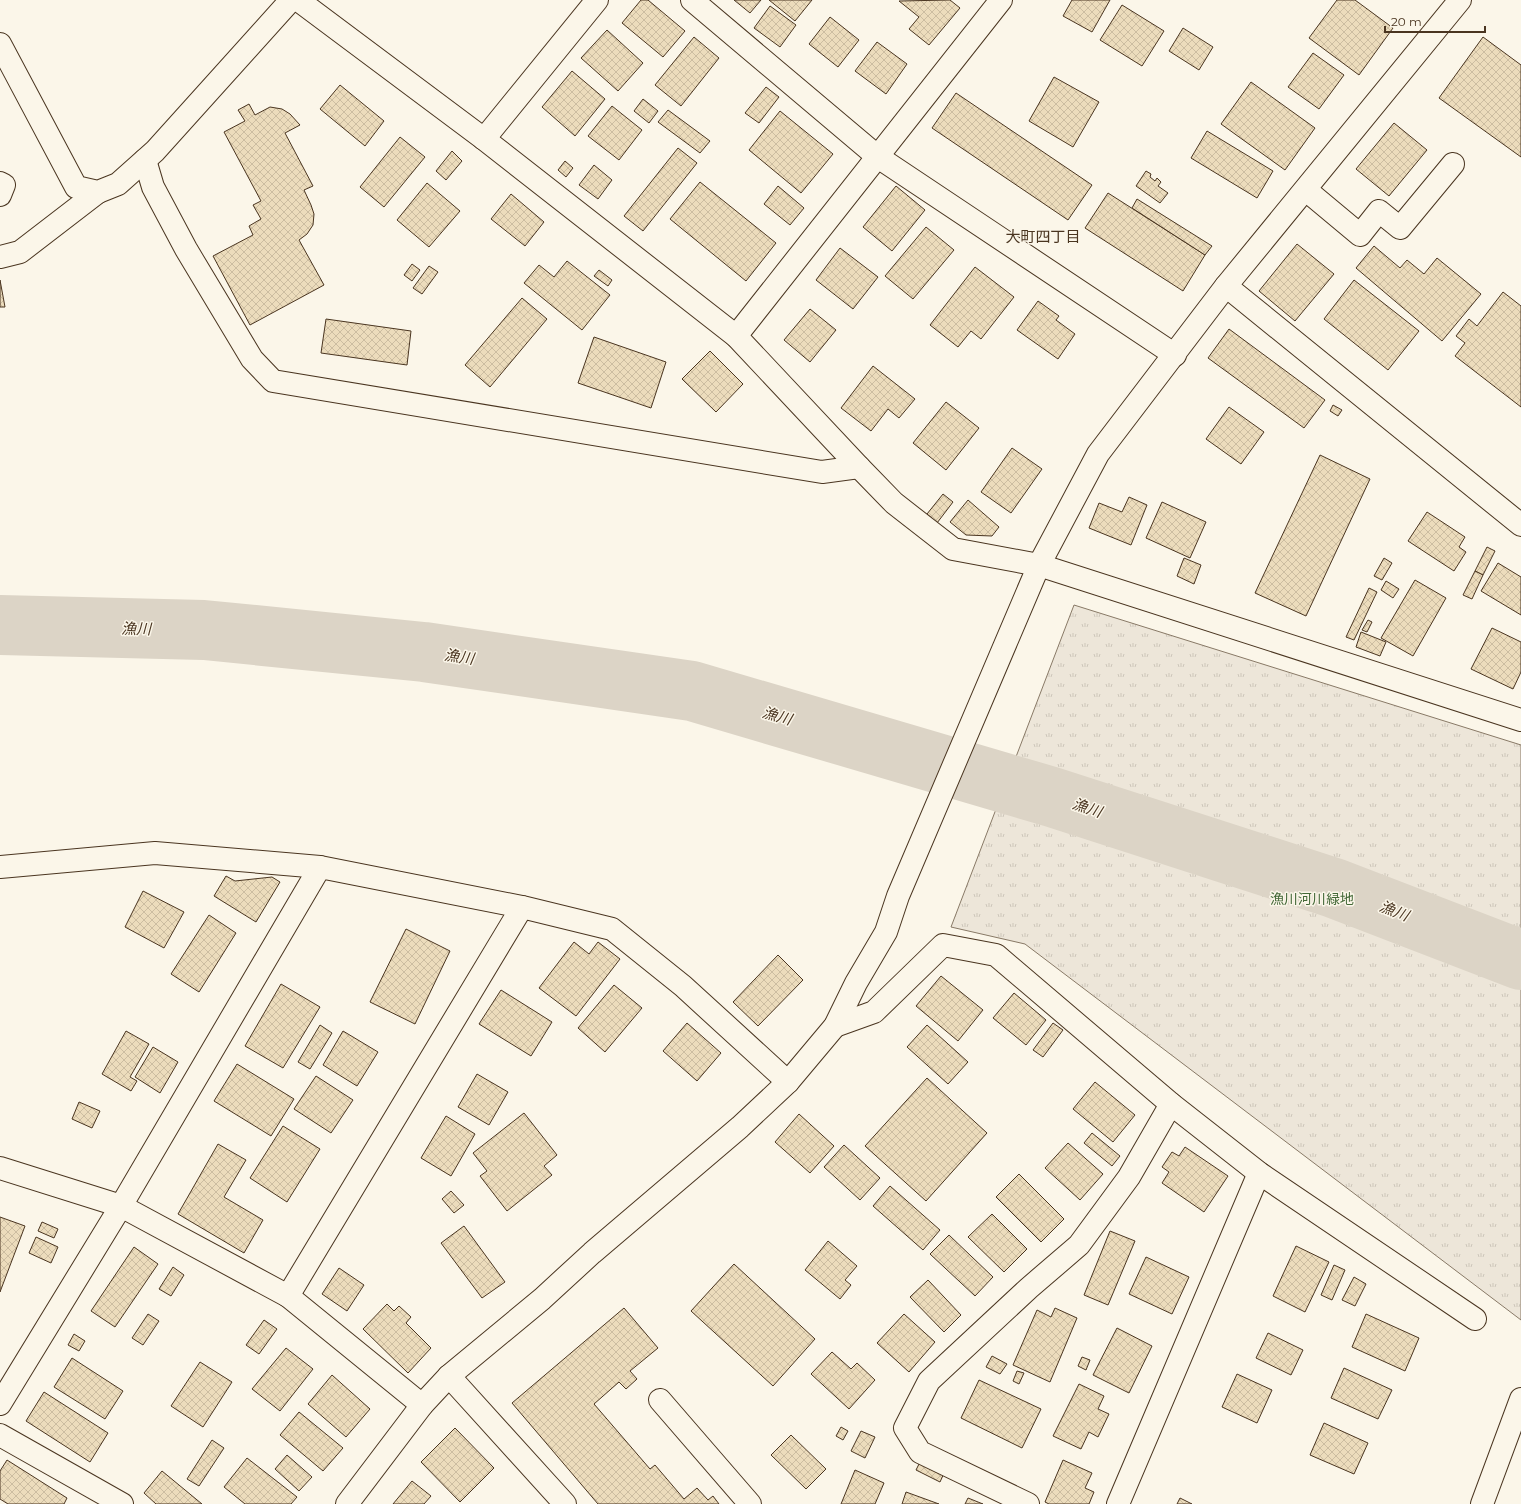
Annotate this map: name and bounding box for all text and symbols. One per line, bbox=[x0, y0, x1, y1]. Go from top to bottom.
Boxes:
scale bar bbox=[1385, 8, 1485, 34]
text: 20 m bbox=[1391, 14, 1422, 29]
district label: 大町四丁目 bbox=[1005, 227, 1081, 246]
water label: 漁川 bbox=[121, 619, 153, 638]
water label: 漁川 bbox=[443, 645, 477, 668]
water label: 漁川 bbox=[760, 702, 796, 729]
water label: 漁川 bbox=[1070, 794, 1106, 822]
park label: 漁川河川緑地 bbox=[1270, 890, 1354, 908]
water label: 漁川 bbox=[1377, 896, 1413, 925]

